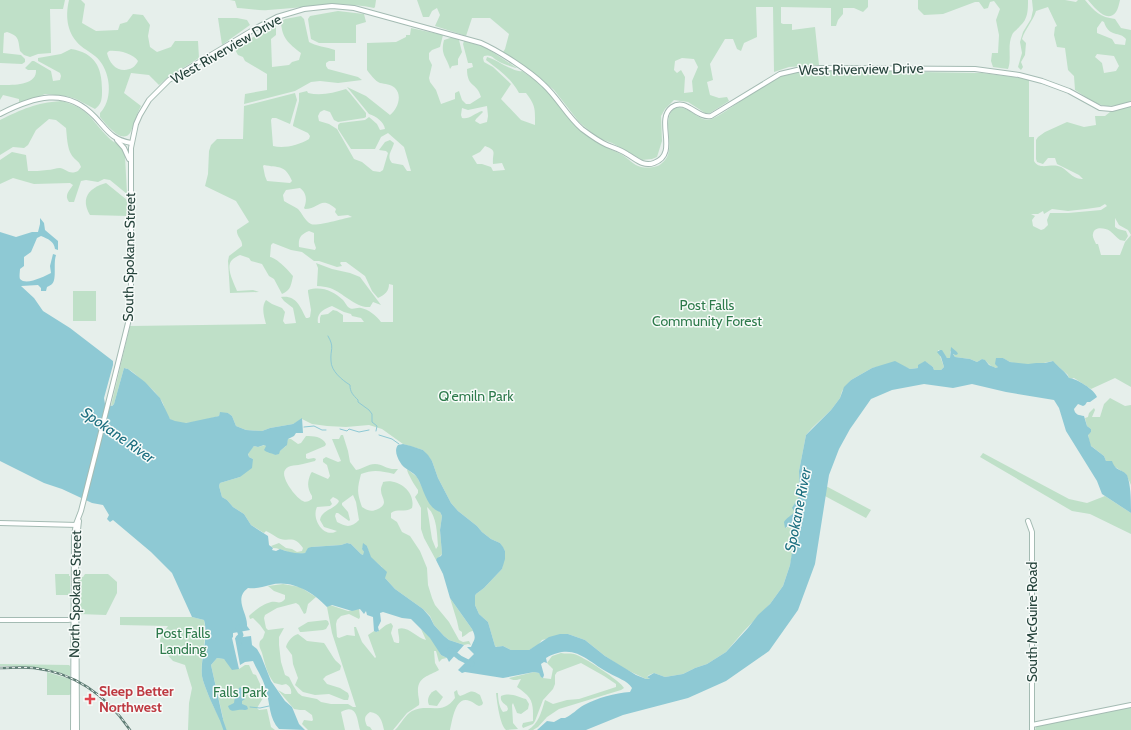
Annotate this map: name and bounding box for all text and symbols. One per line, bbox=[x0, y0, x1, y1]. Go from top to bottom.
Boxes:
street label: West Riverview Drive bbox=[167, 10, 285, 88]
street label: West Riverview Drive bbox=[798, 59, 924, 79]
street label: South Spokane Street bbox=[119, 192, 139, 322]
park label: Post Falls Community Forest bbox=[652, 296, 762, 330]
park label: Q'emiln Park bbox=[439, 387, 514, 405]
water label: Spokane River bbox=[78, 403, 159, 468]
water label: Spokane River bbox=[781, 465, 815, 554]
street label: North Spokane Street bbox=[65, 530, 85, 658]
street label: South McGuire Road bbox=[1023, 562, 1041, 682]
park label: Post Falls Landing bbox=[156, 624, 211, 658]
place label: Sleep Better Northwest bbox=[99, 682, 174, 716]
park label: Falls Park bbox=[213, 683, 268, 701]
marker: Sleep Better Northwest bbox=[84, 693, 96, 705]

